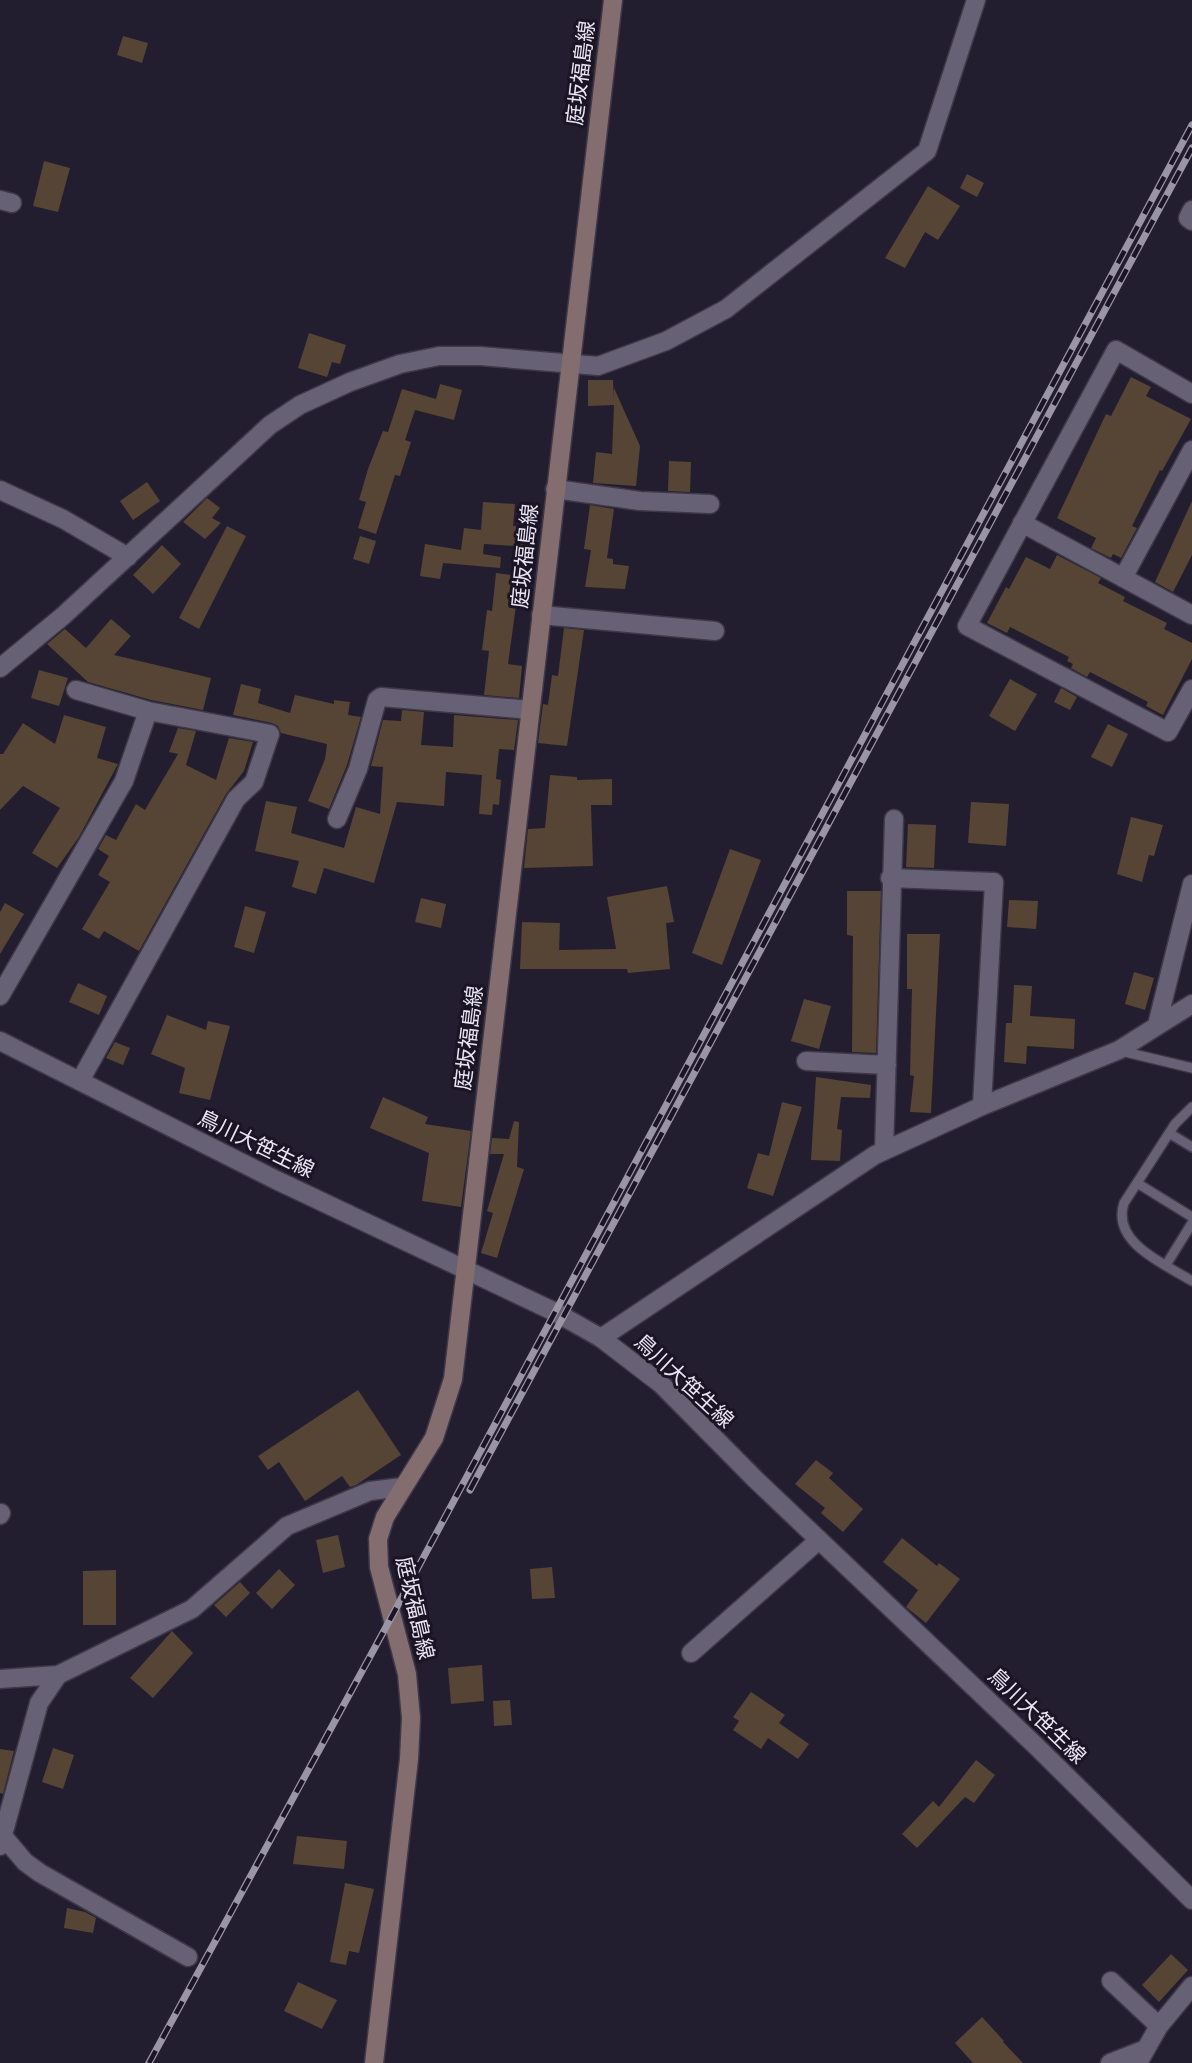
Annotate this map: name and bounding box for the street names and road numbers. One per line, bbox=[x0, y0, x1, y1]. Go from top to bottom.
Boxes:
street label: 庭坂福島線 bbox=[562, 19, 600, 127]
street label: 庭坂福島線 bbox=[507, 502, 543, 610]
street label: 庭坂福島線 bbox=[450, 984, 488, 1092]
street label: 鳥川大笹生線 bbox=[194, 1105, 318, 1183]
street label: 鳥川大笹生線 bbox=[629, 1329, 739, 1433]
street label: 庭坂福島線 bbox=[391, 1554, 439, 1662]
street label: 鳥川大笹生線 bbox=[983, 1663, 1091, 1769]

